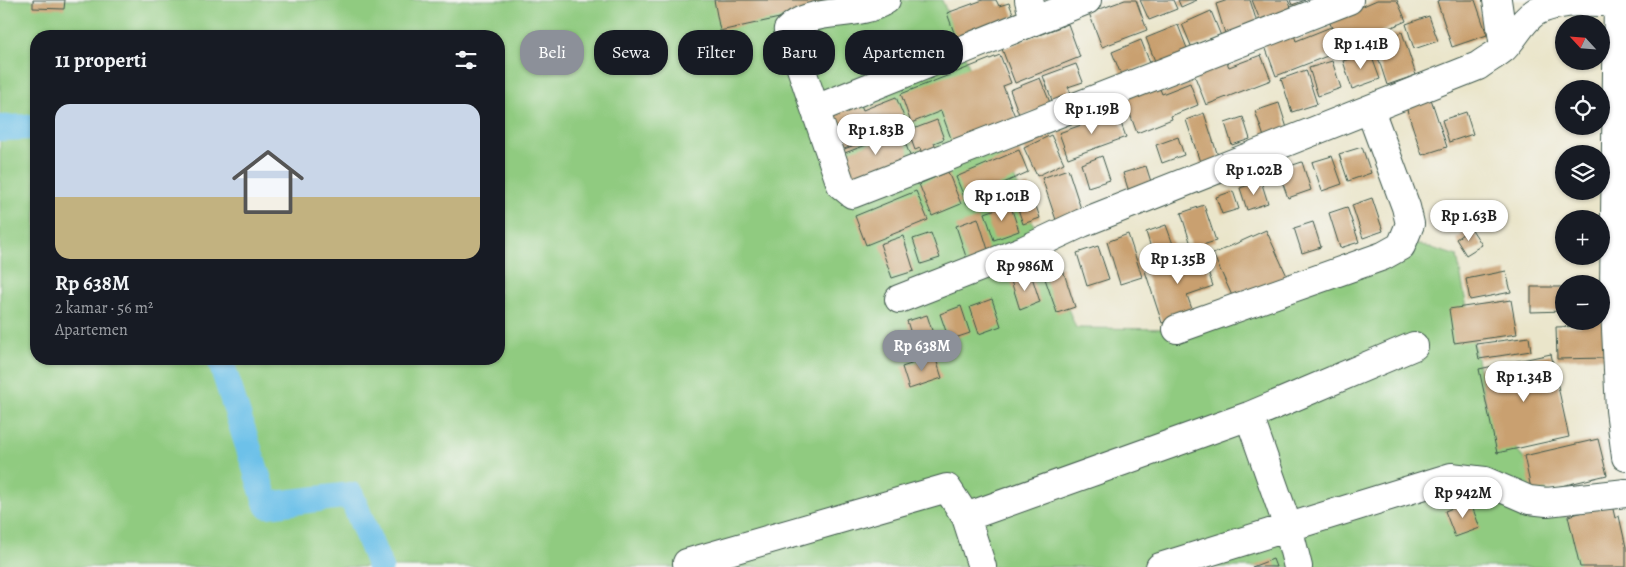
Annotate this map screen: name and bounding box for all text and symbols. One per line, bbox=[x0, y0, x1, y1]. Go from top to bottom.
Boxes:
north arrow bbox=[1555, 15, 1610, 70]
map controls bbox=[1555, 15, 1610, 330]
pin: Rp 1.41B bbox=[1309, 28, 1413, 70]
chip: Beli bbox=[520, 30, 584, 75]
chip: Sewa bbox=[594, 30, 668, 75]
chip: Filter bbox=[678, 30, 753, 75]
chip: Baru bbox=[763, 30, 835, 75]
chip: Apartemen bbox=[845, 30, 963, 75]
text: Rp 1.41B bbox=[1334, 33, 1388, 55]
text: 11 properti bbox=[55, 46, 147, 74]
icon: filters bbox=[452, 46, 480, 74]
button: locate bbox=[1555, 80, 1610, 135]
pin: Rp 1.19B bbox=[1040, 92, 1144, 135]
text: Rp 1.19B bbox=[1065, 98, 1119, 120]
pin: Rp 1.83B bbox=[824, 114, 928, 156]
text: Rp 1.83B bbox=[848, 119, 904, 141]
icon: home bbox=[223, 137, 313, 227]
button: layers bbox=[1555, 145, 1610, 200]
pin: Rp 1.02B bbox=[1202, 154, 1306, 196]
text: Rp 1.02B bbox=[1225, 159, 1283, 181]
pin: Rp 1.01B bbox=[950, 180, 1054, 222]
text: Rp 1.01B bbox=[974, 185, 1030, 207]
pin: Rp 1.63B bbox=[1417, 200, 1521, 242]
text: Rp 1.63B bbox=[1441, 205, 1497, 227]
button: + bbox=[1555, 210, 1610, 265]
pin: Rp 1.35B bbox=[1126, 242, 1230, 285]
text: Rp 1.35B bbox=[1150, 248, 1206, 270]
pin: Rp 986M bbox=[979, 250, 1071, 292]
text: Rp 986M bbox=[996, 255, 1054, 277]
text: Rp 638M bbox=[55, 269, 130, 297]
button: − bbox=[1555, 275, 1610, 330]
text: 2 kamar · 56 m² bbox=[55, 297, 153, 319]
text: Apartemen bbox=[55, 319, 128, 341]
pin: Rp 638M bbox=[876, 330, 968, 372]
text: Rp 638M bbox=[894, 335, 950, 357]
pin: Rp 1.34B bbox=[1472, 360, 1576, 403]
text: Rp 1.34B bbox=[1496, 366, 1552, 388]
pin: Rp 942M bbox=[1417, 476, 1509, 519]
text: Rp 942M bbox=[1434, 482, 1492, 504]

